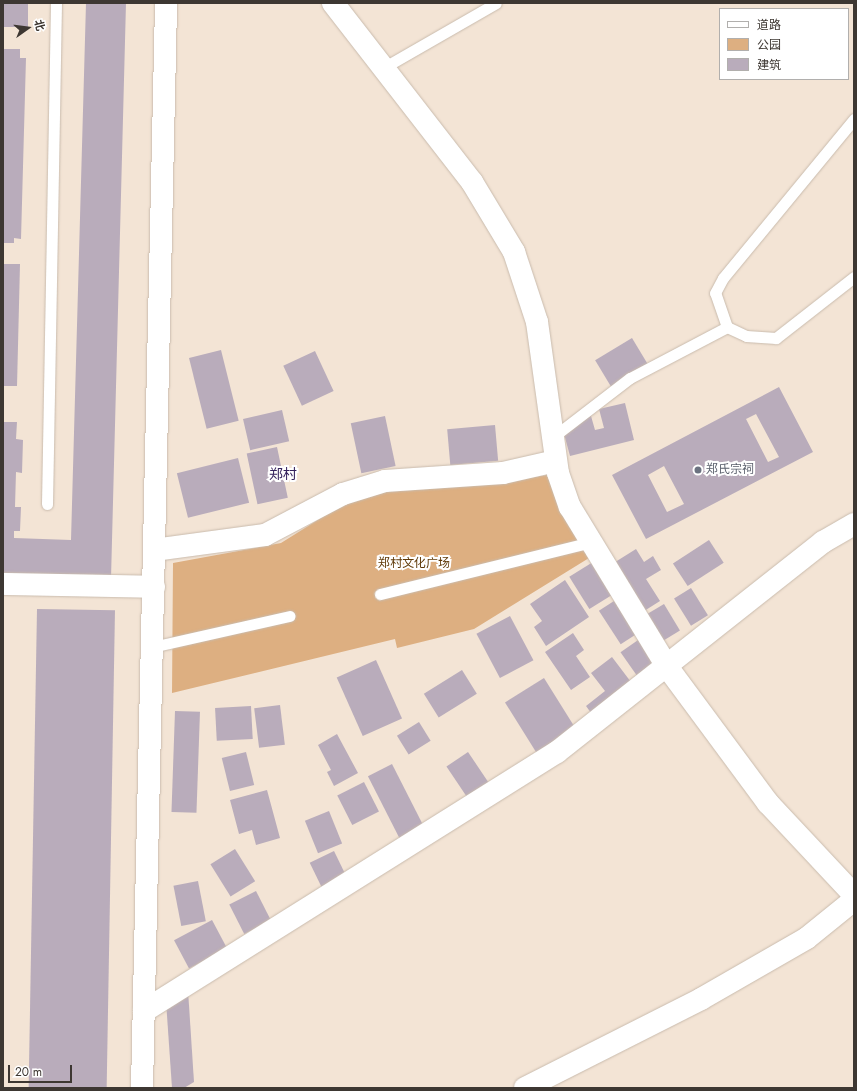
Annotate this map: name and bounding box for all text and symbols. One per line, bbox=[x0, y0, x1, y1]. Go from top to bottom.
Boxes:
north arrow bbox=[8, 8, 48, 48]
legend bbox=[719, 8, 849, 80]
text: 道路 bbox=[757, 16, 781, 34]
text: 北 bbox=[31, 18, 49, 32]
text: 公园 bbox=[757, 36, 781, 54]
text: 建筑 bbox=[757, 56, 781, 74]
place label: 郑氏宗祠 bbox=[706, 463, 754, 477]
marker: 郑氏宗祠 bbox=[693, 465, 703, 475]
district label: 郑村 bbox=[269, 466, 297, 482]
park label: 郑村文化广场 bbox=[378, 557, 450, 571]
scale bar bbox=[10, 1057, 74, 1083]
text: 20 m bbox=[15, 1063, 42, 1081]

